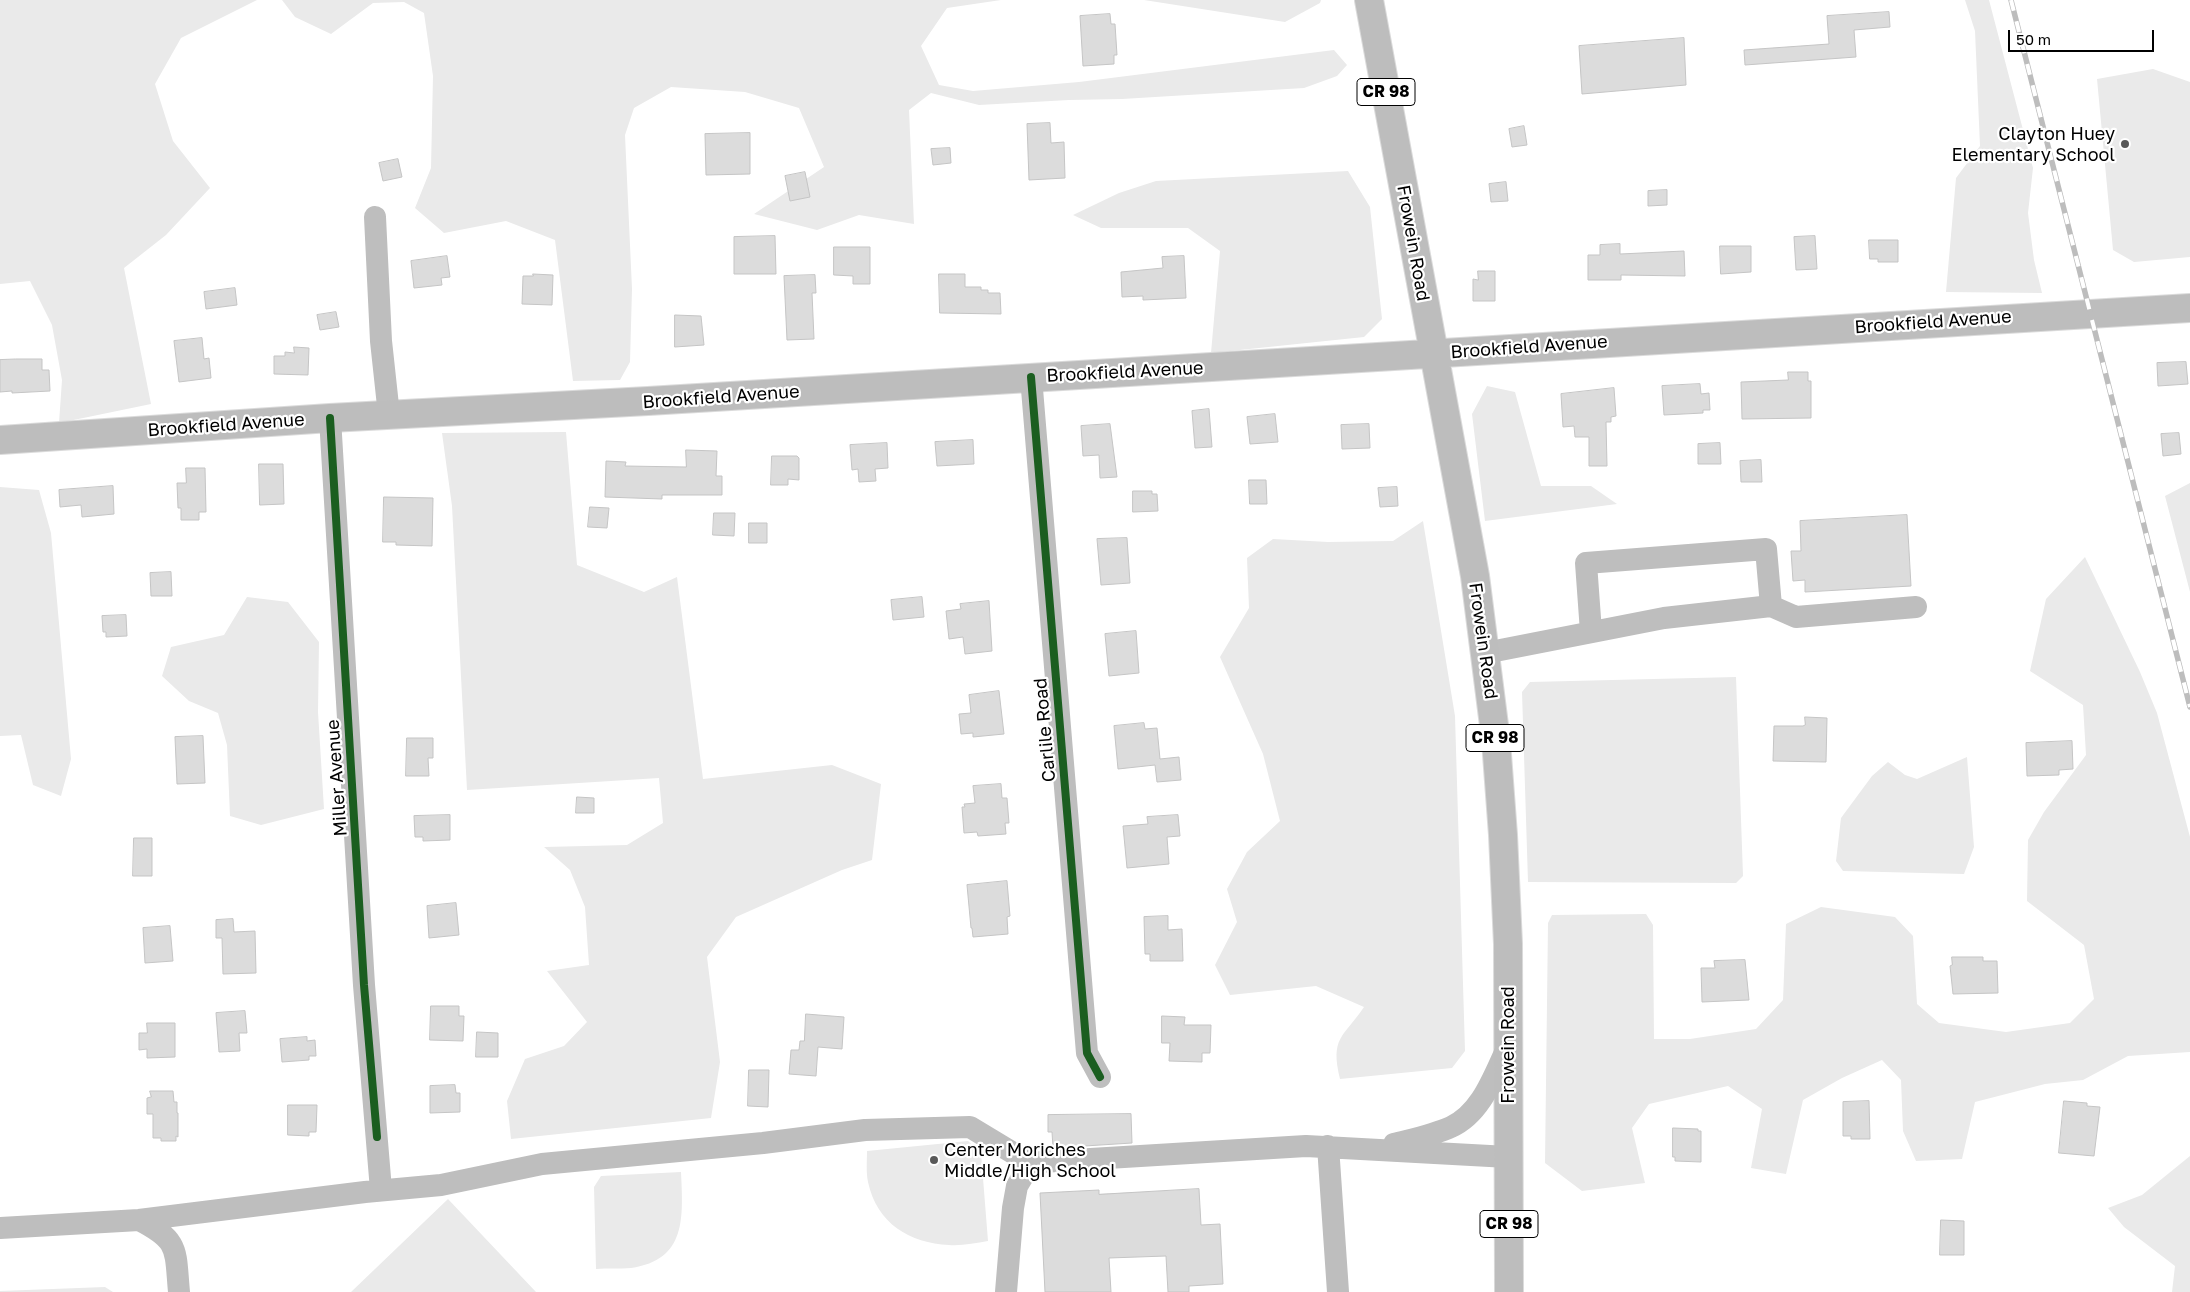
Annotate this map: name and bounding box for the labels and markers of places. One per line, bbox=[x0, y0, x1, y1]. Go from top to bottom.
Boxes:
place label: Clayton Huey Elementary School bbox=[1951, 123, 2115, 166]
marker: Clayton Huey Elementary School bbox=[2119, 138, 2131, 150]
place label: Center Moriches Middle/High School bbox=[944, 1139, 1116, 1182]
marker: Center Moriches Middle/High School bbox=[928, 1154, 940, 1166]

